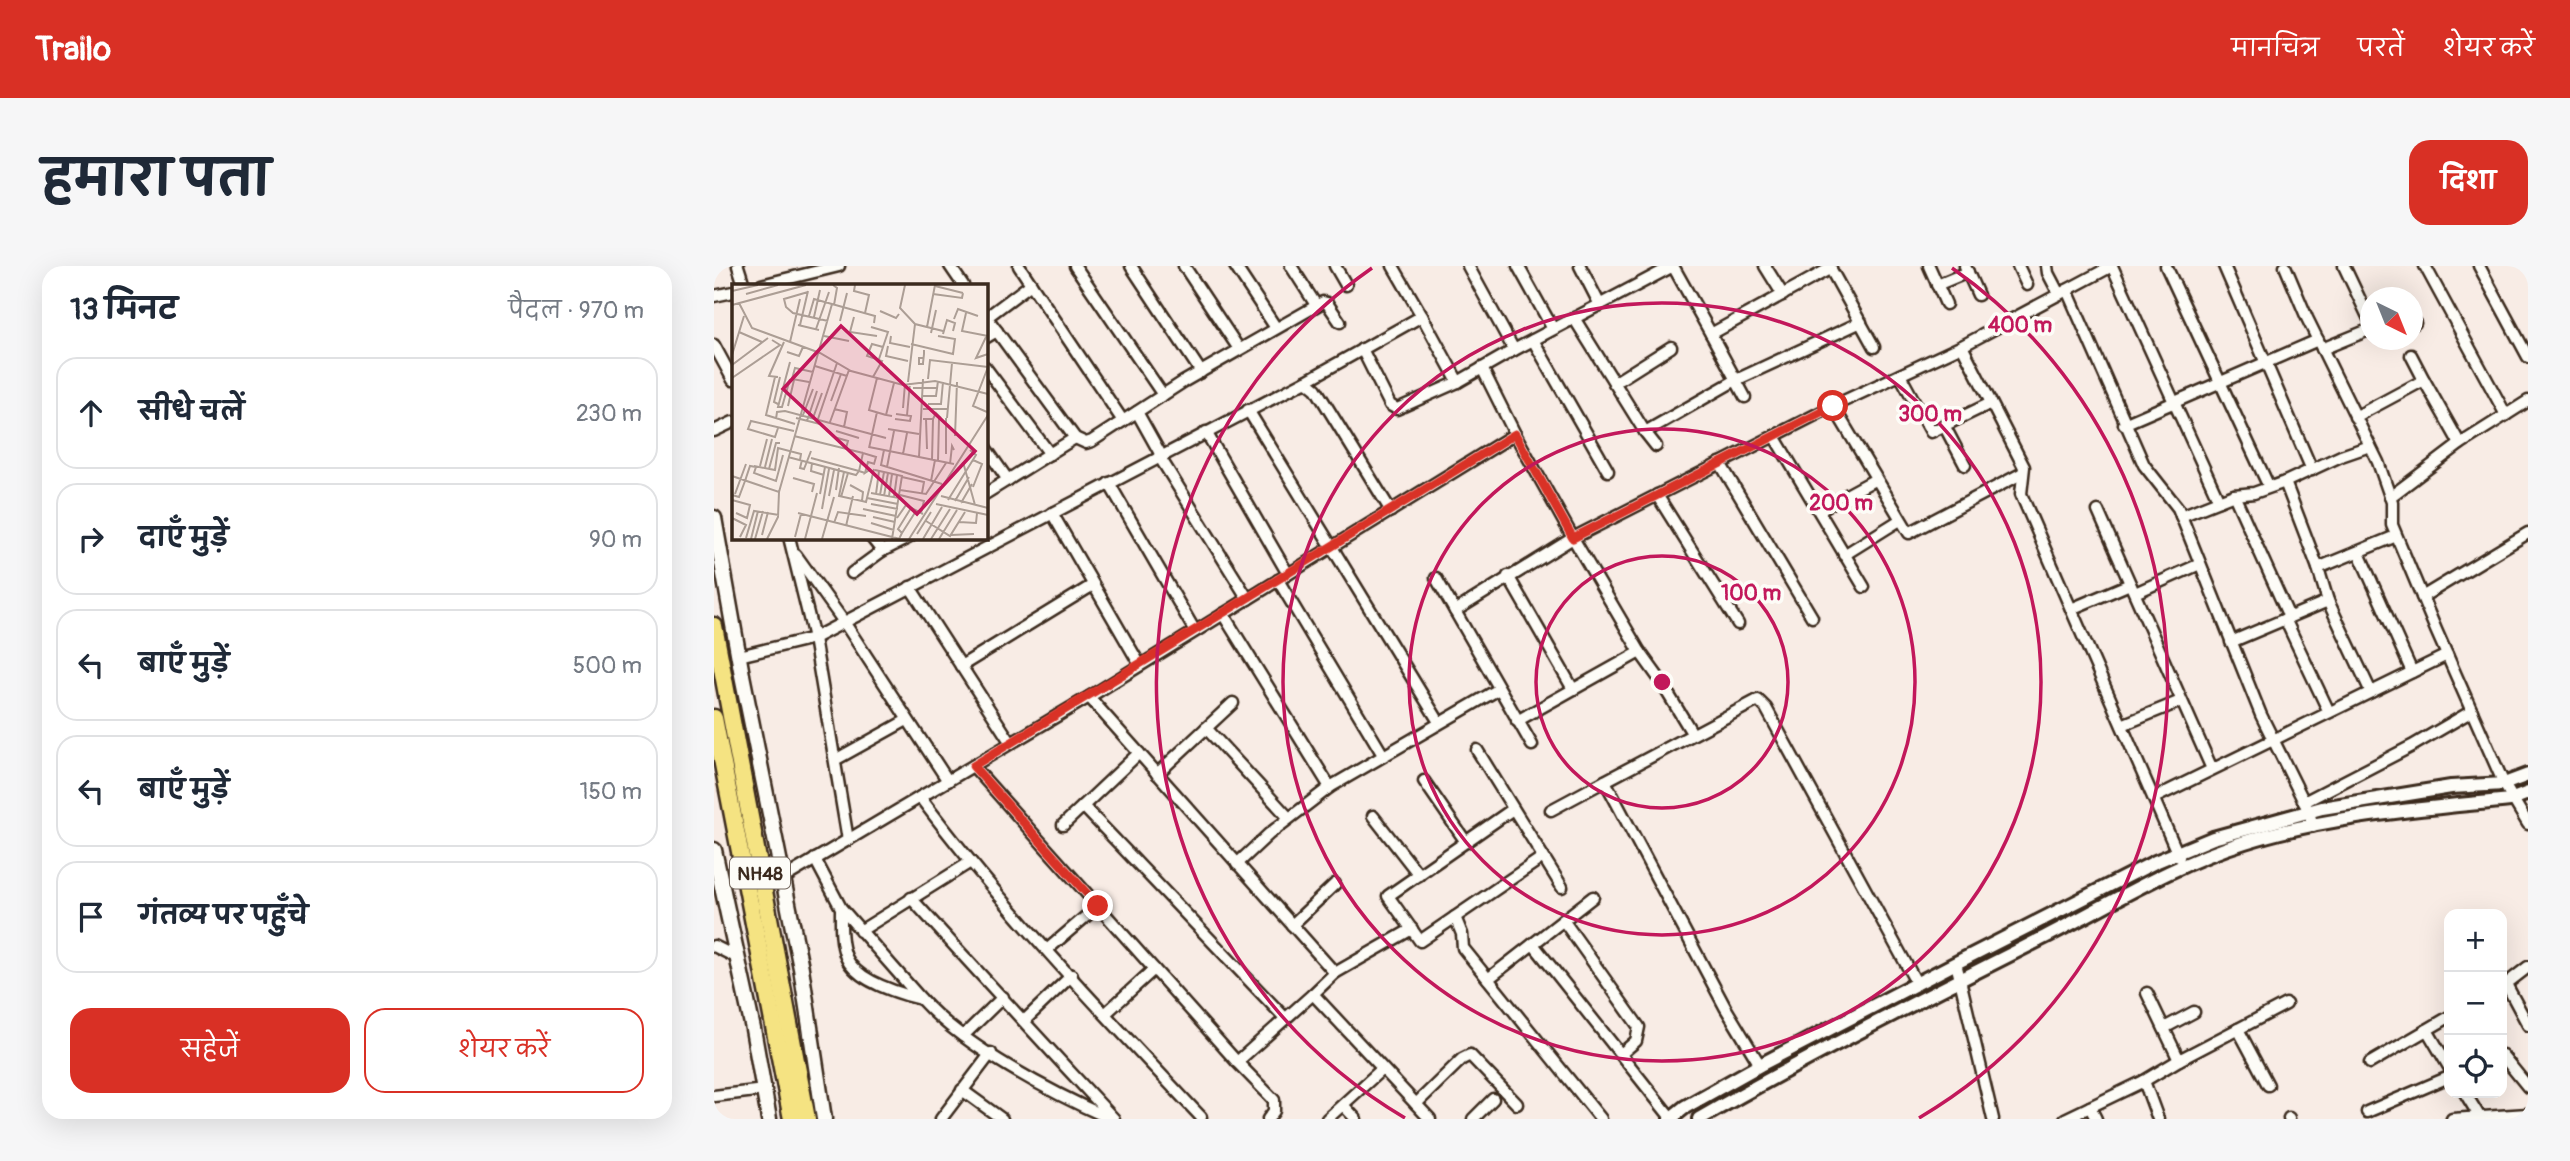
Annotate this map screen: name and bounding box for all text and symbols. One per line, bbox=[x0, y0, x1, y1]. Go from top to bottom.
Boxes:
text: Trailo bbox=[35, 29, 111, 70]
text: मानचित्र bbox=[2231, 34, 2319, 63]
text: परतें bbox=[2357, 34, 2405, 63]
text: शेयर करें bbox=[2443, 34, 2535, 63]
button: दिशा bbox=[2409, 140, 2528, 225]
text: हमारा पता bbox=[42, 149, 270, 210]
inset map bbox=[732, 284, 987, 539]
north arrow bbox=[2360, 287, 2423, 350]
text: 13 मिनट bbox=[70, 291, 178, 328]
text: पैदल · 970 m bbox=[508, 296, 644, 325]
text: 400 m bbox=[1988, 312, 2052, 339]
route start bbox=[1817, 390, 1848, 421]
icon: ahead bbox=[72, 394, 110, 432]
text: सीधे चलें bbox=[139, 396, 244, 428]
text: 230 m bbox=[576, 399, 642, 428]
text: 300 m bbox=[1898, 401, 1962, 428]
text: 200 m bbox=[1809, 490, 1873, 517]
icon: right bbox=[72, 520, 110, 558]
text: दाएँ मुड़ें bbox=[139, 522, 228, 554]
text: 90 m bbox=[589, 525, 642, 554]
text: 100 m bbox=[1721, 580, 1781, 607]
icon: left bbox=[72, 646, 110, 684]
text: बाएँ मुड़ें bbox=[139, 648, 229, 680]
text: 500 m bbox=[573, 651, 642, 680]
centre of rings bbox=[1650, 670, 1674, 694]
icon: left bbox=[72, 772, 110, 810]
text: बाएँ मुड़ें bbox=[139, 774, 229, 806]
text: 150 m bbox=[579, 777, 642, 806]
road number: NH48 bbox=[730, 858, 790, 888]
route end bbox=[1082, 890, 1113, 921]
icon: arrive bbox=[72, 898, 110, 936]
text: गंतव्य पर पहुँचे bbox=[139, 900, 308, 932]
map controls bbox=[2444, 909, 2507, 1098]
button: + bbox=[2444, 909, 2507, 972]
button: − bbox=[2444, 972, 2507, 1035]
button: सहेजें bbox=[70, 1008, 350, 1093]
button: शेयर करें bbox=[364, 1008, 644, 1093]
button: locate bbox=[2444, 1035, 2507, 1098]

